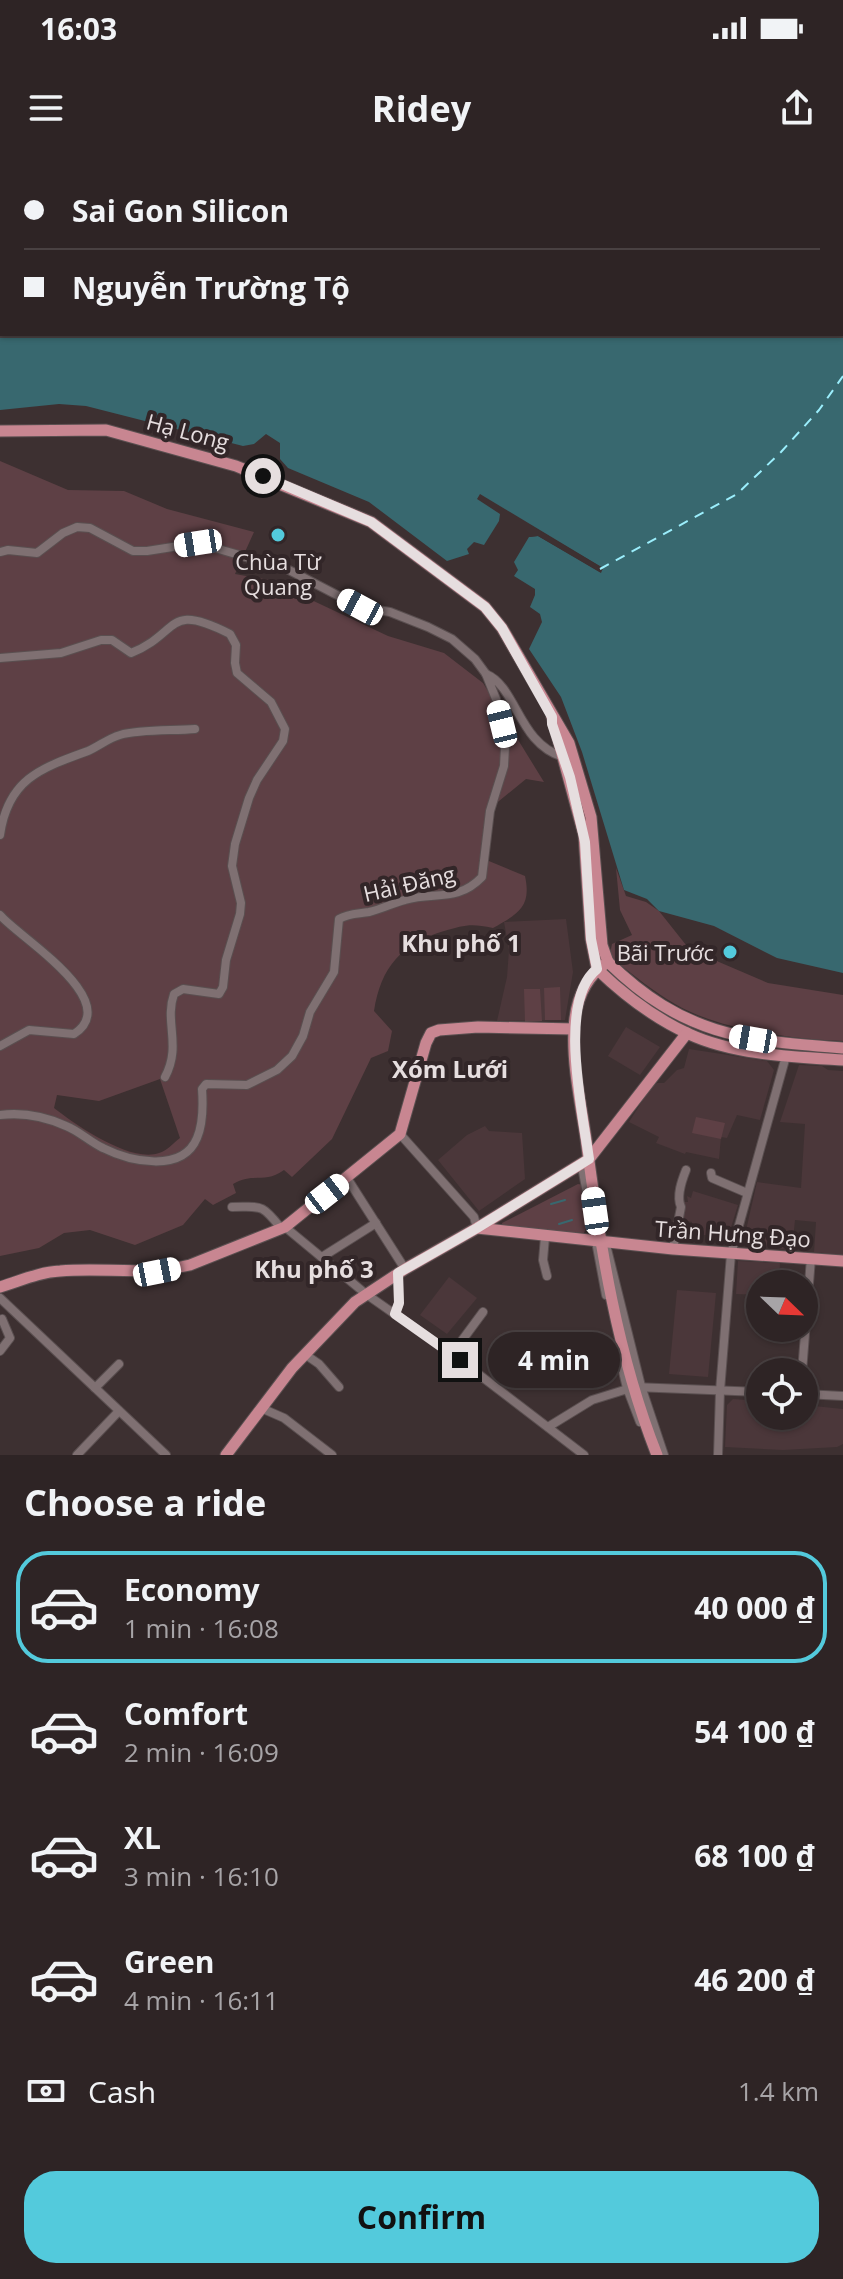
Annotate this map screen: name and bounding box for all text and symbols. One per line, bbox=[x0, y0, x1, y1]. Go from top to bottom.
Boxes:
text: 16:03 bbox=[40, 8, 117, 49]
text: Ridey bbox=[372, 84, 471, 133]
icon: menu bbox=[24, 86, 68, 130]
icon: share bbox=[775, 86, 819, 130]
text: Sai Gon Silicon bbox=[72, 190, 289, 231]
text: Nguyễn Trường Tộ bbox=[72, 267, 350, 308]
street label: Hạ Long bbox=[143, 406, 233, 456]
route start bbox=[245, 458, 281, 494]
marker: Chùa Từ Quang bbox=[269, 526, 287, 544]
car bbox=[172, 527, 224, 559]
place label: Chùa Từ Quang bbox=[235, 546, 322, 601]
car bbox=[333, 585, 387, 629]
car bbox=[485, 698, 519, 750]
street label: Hải Đăng bbox=[360, 858, 458, 908]
district label: Khu phố 1 bbox=[401, 926, 521, 959]
place label: Bãi Trước bbox=[617, 937, 714, 967]
marker: Bãi Trước bbox=[721, 943, 739, 961]
car bbox=[727, 1023, 779, 1055]
district label: Xóm Lưới bbox=[392, 1052, 508, 1085]
car bbox=[301, 1170, 353, 1218]
car bbox=[580, 1186, 610, 1236]
street label: Trần Hưng Đạo bbox=[654, 1213, 812, 1253]
district label: Khu phố 3 bbox=[254, 1252, 374, 1285]
car bbox=[131, 1256, 183, 1288]
north arrow bbox=[746, 1270, 818, 1342]
map controls bbox=[746, 1270, 818, 1430]
callout: 4 min bbox=[488, 1332, 620, 1388]
route end bbox=[442, 1342, 478, 1378]
text: 4 min bbox=[518, 1342, 590, 1378]
button: locate bbox=[746, 1358, 818, 1430]
text: Choose a ride bbox=[24, 1478, 266, 1527]
text: Economy bbox=[124, 1569, 260, 1610]
icon: car bbox=[28, 1571, 100, 1643]
text: 40 000 ₫ bbox=[694, 1587, 815, 1628]
text: 1 min · 16:08 bbox=[124, 1610, 279, 1646]
text: Comfort bbox=[124, 1693, 248, 1734]
icon: car bbox=[28, 1695, 100, 1767]
text: 54 100 ₫ bbox=[694, 1711, 815, 1752]
text: 2 min · 16:09 bbox=[124, 1734, 279, 1770]
text: XL bbox=[124, 1817, 161, 1858]
icon: car bbox=[28, 1819, 100, 1891]
text: 68 100 ₫ bbox=[694, 1835, 815, 1876]
text: 3 min · 16:10 bbox=[124, 1858, 279, 1894]
text: Green bbox=[124, 1941, 215, 1982]
icon: car bbox=[28, 1943, 100, 2015]
text: 46 200 ₫ bbox=[694, 1959, 815, 2000]
text: 4 min · 16:11 bbox=[124, 1982, 279, 2018]
icon: cash bbox=[24, 2069, 68, 2113]
text: Cash bbox=[88, 2071, 156, 2112]
text: 1.4 km bbox=[738, 2073, 819, 2109]
button: Confirm bbox=[24, 2171, 819, 2263]

